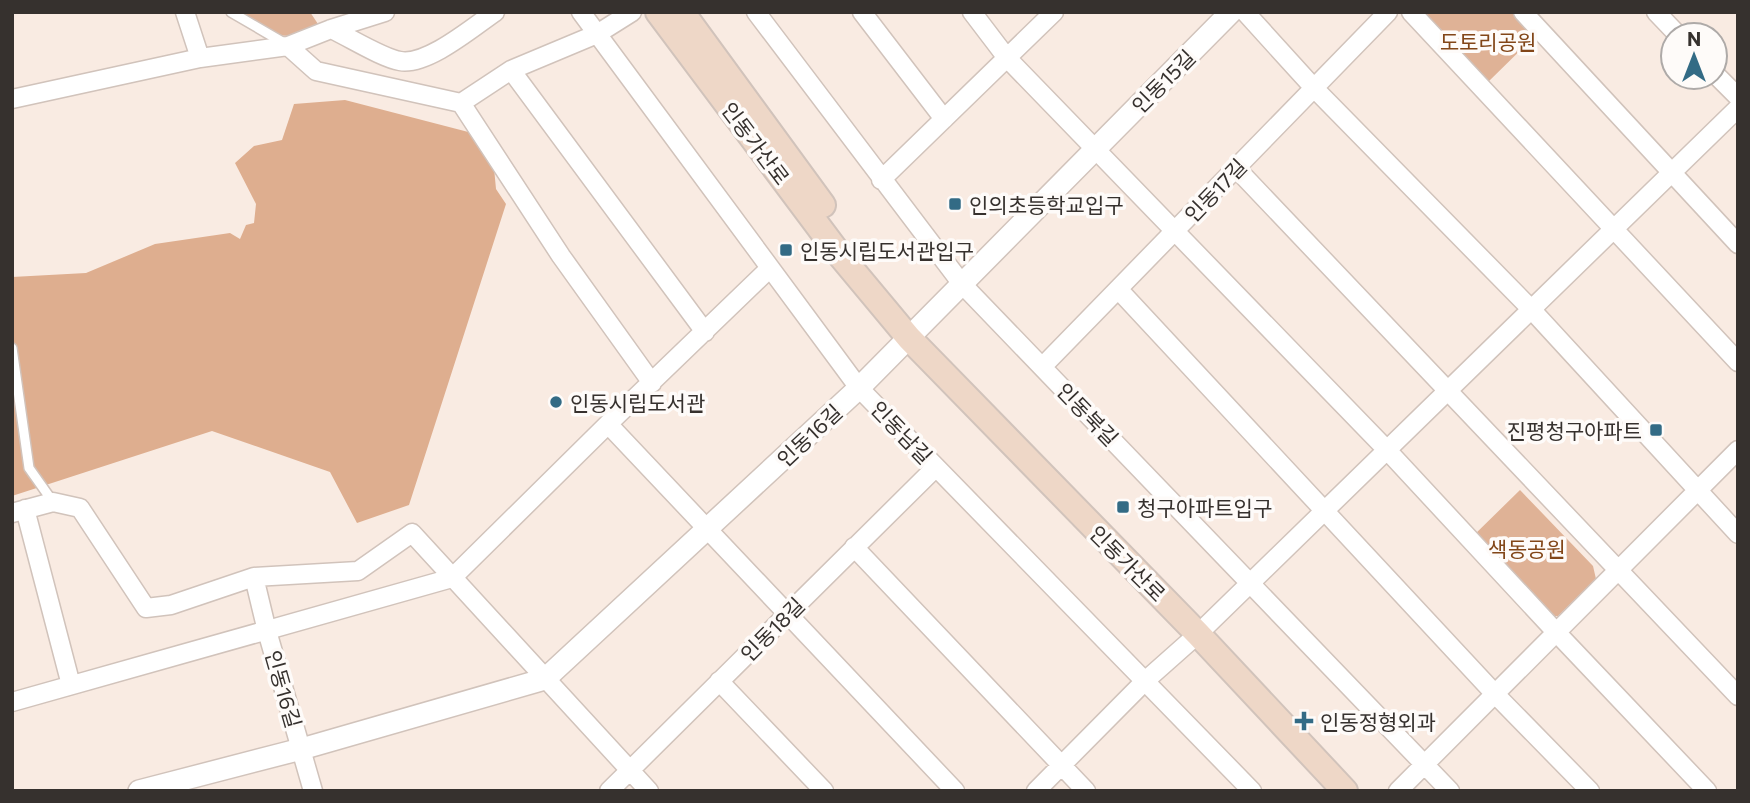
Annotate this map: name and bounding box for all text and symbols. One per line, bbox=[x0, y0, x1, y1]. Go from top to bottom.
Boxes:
north arrow bbox=[1659, 21, 1729, 91]
text: N bbox=[1687, 27, 1701, 50]
park label: 도토리공원 bbox=[1440, 29, 1536, 54]
street label: 인동15길 bbox=[1126, 44, 1200, 118]
street label: 인동가산로 bbox=[717, 97, 795, 189]
street label: 인동17길 bbox=[1179, 153, 1251, 227]
place label: 인의초등학교입구 bbox=[969, 192, 1124, 217]
marker: 인의초등학교입구 bbox=[947, 196, 963, 212]
place label: 인동시립도서관입구 bbox=[800, 238, 974, 263]
marker: 인동시립도서관입구 bbox=[778, 242, 794, 258]
street label: 인동북길 bbox=[1052, 378, 1124, 450]
place label: 인동시립도서관 bbox=[570, 390, 705, 415]
marker: 인동시립도서관 bbox=[548, 394, 564, 410]
street label: 인동남길 bbox=[866, 396, 938, 468]
street label: 인동16길 bbox=[771, 399, 847, 471]
place label: 진평청구아파트 bbox=[1507, 418, 1642, 443]
marker: 진평청구아파트 bbox=[1648, 422, 1664, 438]
place label: 청구아파트입구 bbox=[1137, 495, 1272, 520]
marker: 청구아파트입구 bbox=[1115, 499, 1131, 515]
street label: 인동가산로 bbox=[1085, 520, 1171, 606]
park label: 색동공원 bbox=[1488, 536, 1566, 561]
street label: 인동18길 bbox=[735, 592, 809, 666]
street label: 인동16길 bbox=[261, 647, 307, 731]
place label: 인동정형외과 bbox=[1320, 709, 1436, 734]
marker: 인동정형외과 bbox=[1294, 711, 1314, 731]

